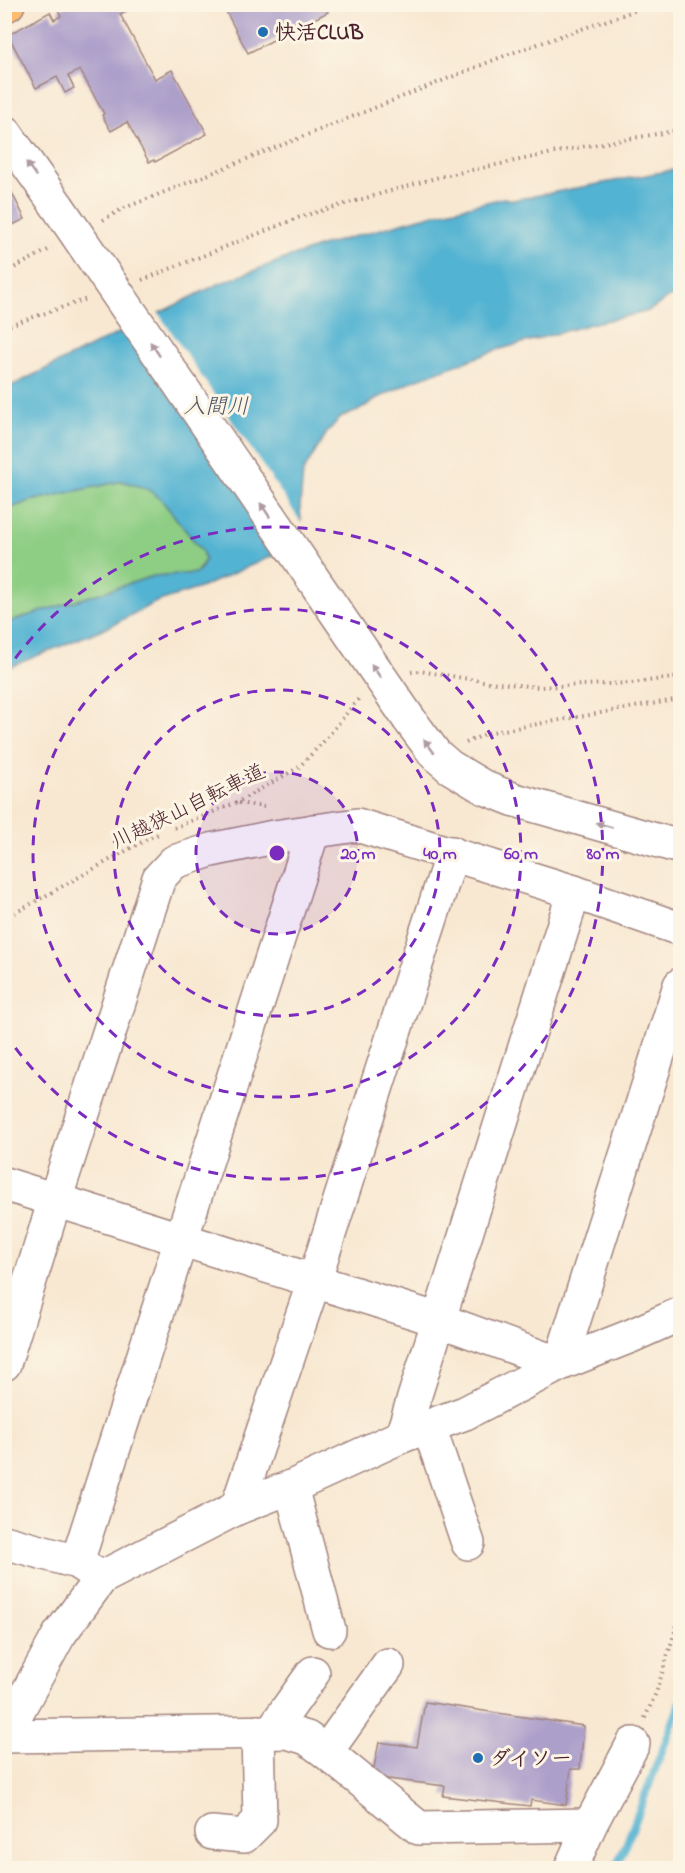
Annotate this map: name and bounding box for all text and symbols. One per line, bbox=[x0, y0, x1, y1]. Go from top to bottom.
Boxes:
place label: 快活CLUB bbox=[275, 19, 364, 49]
marker: 快活CLUB bbox=[256, 25, 270, 39]
one-way arrow bbox=[25, 162, 37, 178]
one-way arrow bbox=[149, 342, 161, 358]
water label: 入間川 bbox=[183, 392, 249, 424]
one-way arrow bbox=[260, 502, 271, 518]
one-way arrow bbox=[370, 663, 382, 679]
one-way arrow bbox=[424, 739, 436, 754]
street label: 川越狭山自転車道 bbox=[107, 757, 271, 858]
one-way arrow bbox=[595, 820, 613, 829]
text: 20 m bbox=[339, 842, 376, 868]
text: 40 m bbox=[423, 842, 457, 868]
text: 60 m bbox=[504, 842, 538, 868]
text: 80 m bbox=[586, 842, 620, 868]
centre of rings bbox=[267, 843, 287, 863]
place label: ダイソー bbox=[490, 1745, 572, 1775]
marker: ダイソー bbox=[471, 1751, 485, 1765]

